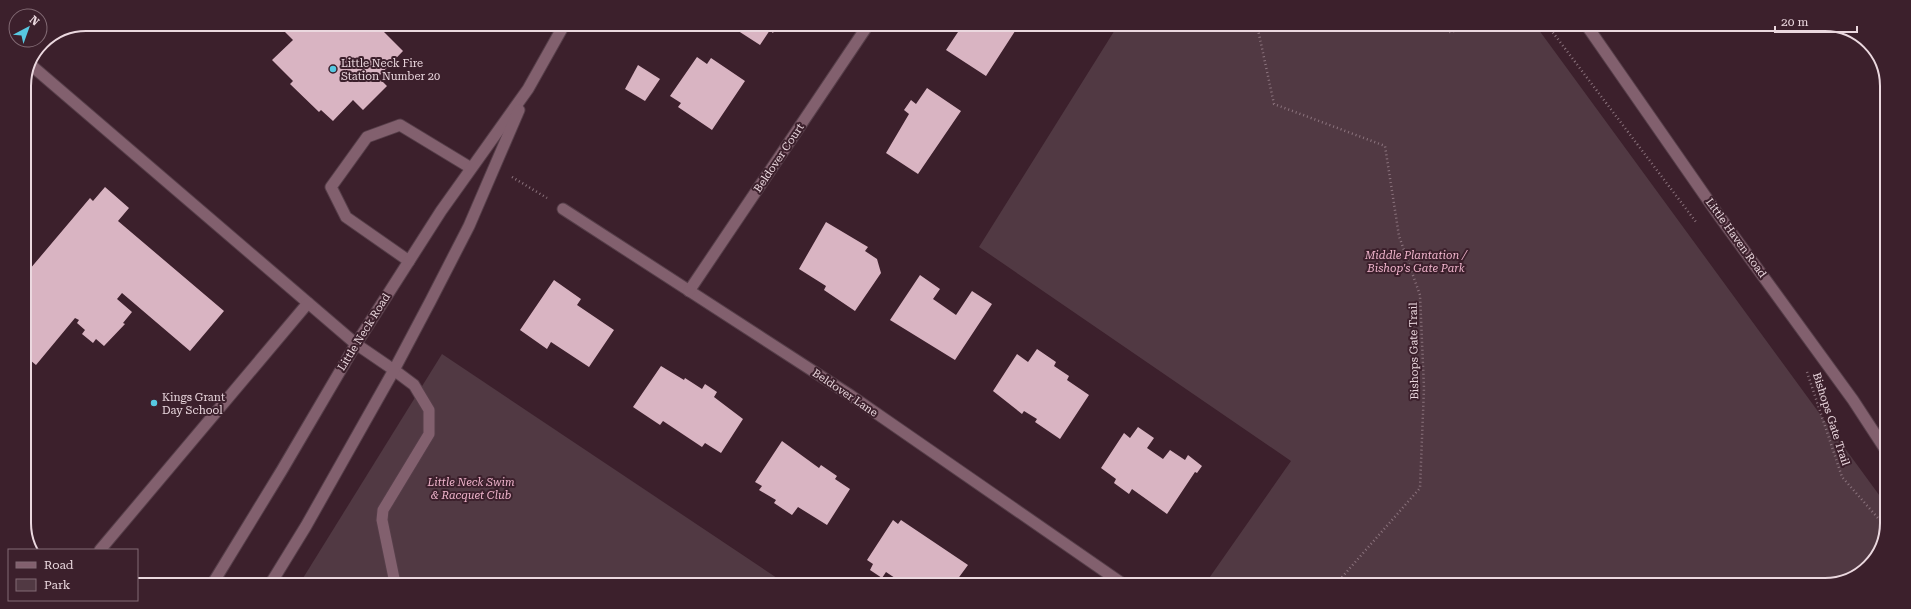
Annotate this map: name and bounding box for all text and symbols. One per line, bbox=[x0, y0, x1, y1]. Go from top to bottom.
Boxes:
north arrow bbox=[8, 8, 48, 48]
scale bar bbox=[1775, 8, 1857, 34]
text: N bbox=[27, 13, 42, 29]
text: 20 m bbox=[1781, 15, 1808, 29]
place label: Little Neck Fire Station Number 20 bbox=[341, 57, 440, 83]
marker: Little Neck Fire Station Number 20 bbox=[328, 64, 338, 74]
street label: Beldover Court bbox=[751, 121, 807, 195]
street label: Little Haven Road bbox=[1703, 196, 1769, 280]
park label: Middle Plantation / Bishop's Gate Park bbox=[1364, 249, 1468, 275]
street label: Little Neck Road bbox=[335, 291, 393, 373]
street label: Bishops Gate Trail bbox=[1407, 302, 1421, 400]
street label: Beldover Lane bbox=[810, 366, 880, 420]
street label: Bishops Gate Trail bbox=[1810, 371, 1852, 468]
place label: Kings Grant Day School bbox=[162, 391, 225, 417]
marker: Kings Grant Day School bbox=[149, 398, 159, 408]
park label: Little Neck Swim & Racquet Club bbox=[426, 476, 515, 502]
legend bbox=[8, 549, 138, 601]
text: Road bbox=[44, 558, 74, 572]
text: Park bbox=[44, 578, 71, 592]

